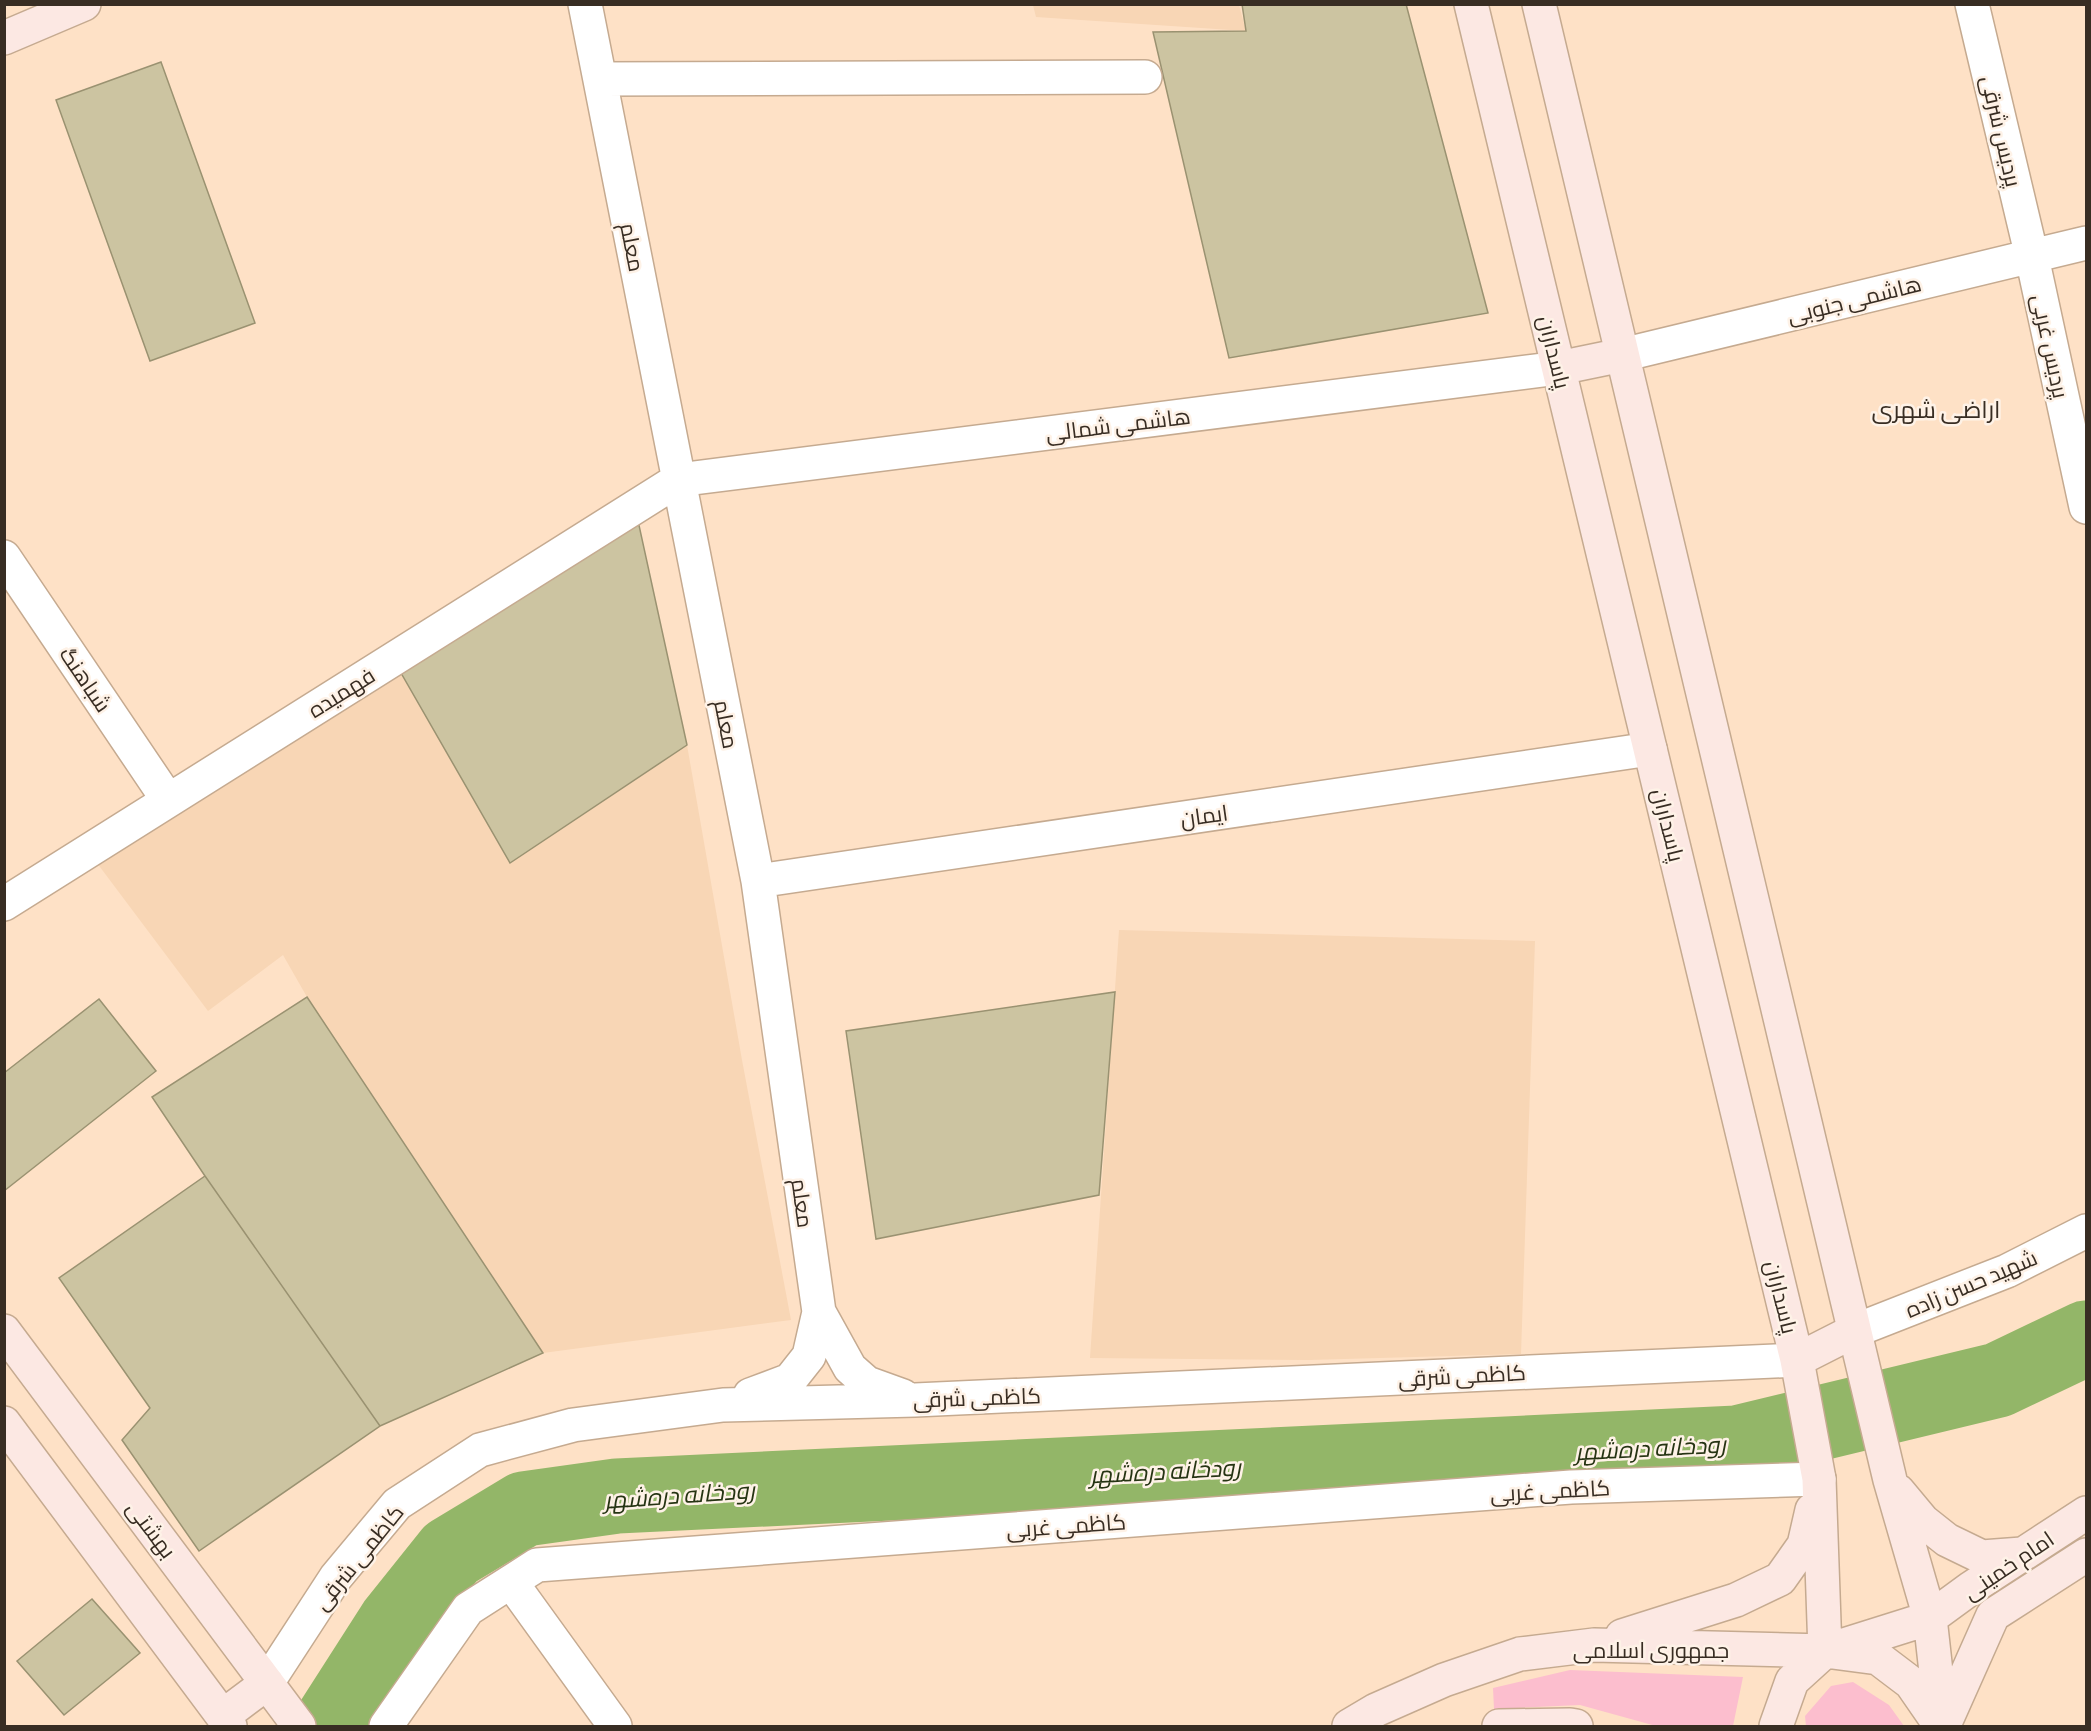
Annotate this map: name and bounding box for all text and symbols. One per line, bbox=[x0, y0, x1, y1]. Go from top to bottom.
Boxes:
street label: پردیس شرقی bbox=[1974, 73, 2028, 190]
street label: معلم bbox=[612, 220, 651, 274]
street label: هاشمی جنوبی bbox=[1784, 269, 1924, 330]
street label: پردیس غربی bbox=[2025, 292, 2075, 401]
street label: پاسداران bbox=[1531, 313, 1577, 392]
district label: اراضی شهری bbox=[1871, 394, 2001, 424]
street label: هاشمی شمالی bbox=[1044, 402, 1192, 447]
street label: شباهنگ bbox=[54, 641, 118, 717]
street label: فهمیده bbox=[303, 661, 380, 724]
street label: معلم bbox=[706, 697, 745, 751]
street label: پاسداران bbox=[1645, 786, 1691, 865]
street label: ایمان bbox=[1178, 798, 1230, 832]
street label: معلم bbox=[783, 1177, 820, 1230]
street label: شهید حسن زاده bbox=[1901, 1243, 2041, 1324]
street label: پاسداران bbox=[1758, 1258, 1804, 1337]
street label: کاظمی شرقی bbox=[1397, 1358, 1527, 1393]
street label: کاظمی شرقی bbox=[913, 1381, 1041, 1414]
water label: رودخانه دره‌شهر bbox=[1571, 1428, 1728, 1467]
water label: رودخانه دره‌شهر bbox=[1086, 1451, 1243, 1490]
street label: کاظمی غربی bbox=[1489, 1473, 1611, 1508]
water label: رودخانه دره‌شهر bbox=[600, 1474, 757, 1515]
street label: بهشتی bbox=[121, 1495, 182, 1564]
street label: کاظمی شرقی bbox=[307, 1499, 410, 1616]
street label: کاظمی غربی bbox=[1005, 1507, 1127, 1544]
street label: امام خمینی bbox=[1957, 1525, 2060, 1608]
street label: جمهوری اسلامی bbox=[1573, 1636, 1729, 1664]

